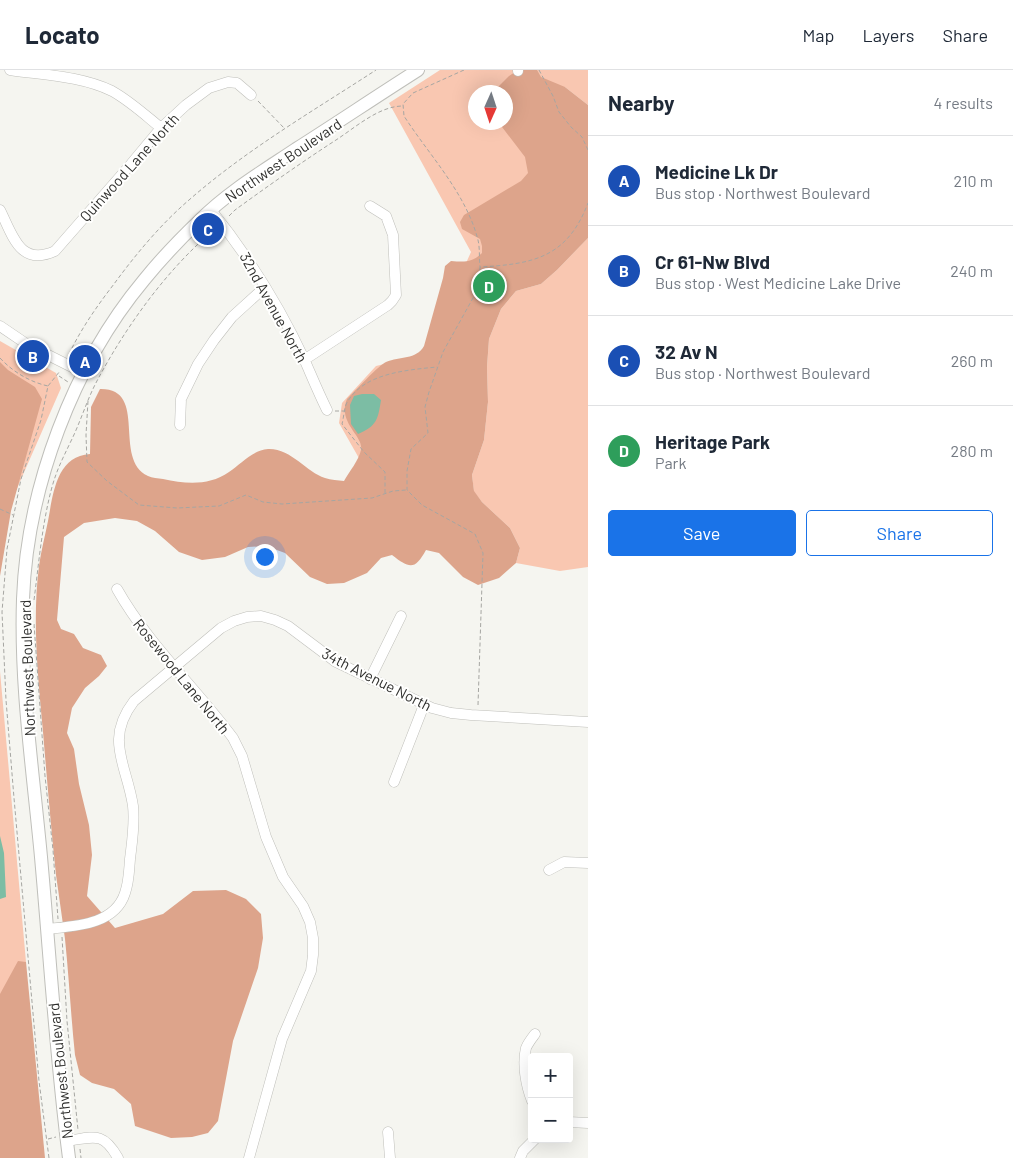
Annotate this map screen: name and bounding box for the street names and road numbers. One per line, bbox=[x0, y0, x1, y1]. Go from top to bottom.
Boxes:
street label: Quinwood Lane North bbox=[76, 109, 182, 225]
street label: Northwest Boulevard bbox=[221, 114, 345, 206]
street label: 32nd Avenue North bbox=[236, 249, 312, 365]
street label: Northwest Boulevard bbox=[16, 599, 38, 737]
street label: Rosewood Lane North bbox=[130, 615, 234, 737]
street label: 34th Avenue North bbox=[319, 644, 435, 714]
street label: Northwest Boulevard bbox=[44, 1002, 76, 1140]

